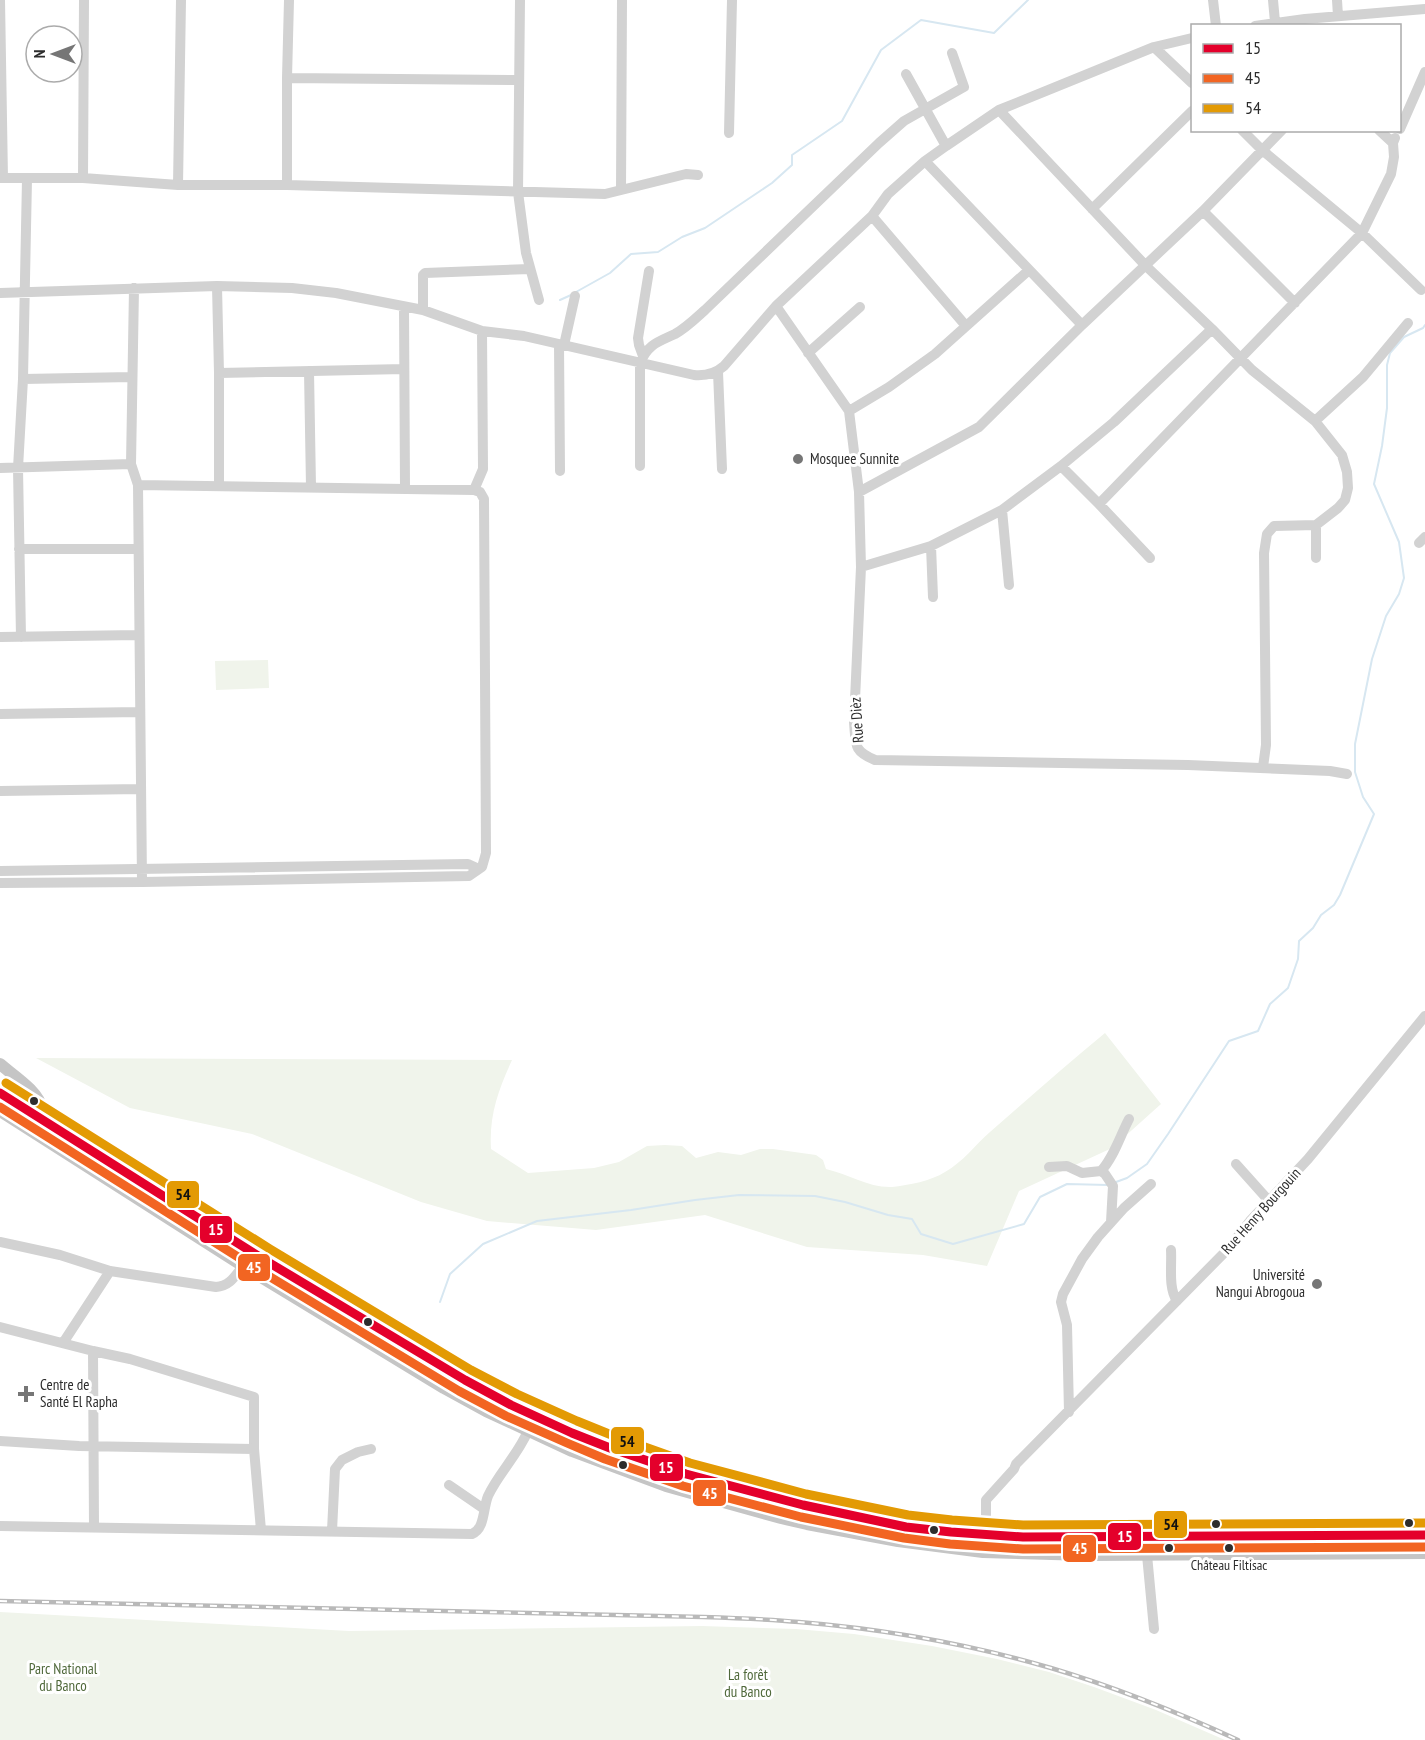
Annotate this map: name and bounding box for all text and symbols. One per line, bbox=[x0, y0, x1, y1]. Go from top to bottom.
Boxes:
north arrow bbox=[24, 24, 84, 84]
legend bbox=[1191, 24, 1401, 132]
text: 15 bbox=[1245, 36, 1261, 59]
text: N bbox=[29, 50, 49, 58]
text: 45 bbox=[1245, 66, 1261, 89]
text: 54 bbox=[1245, 96, 1261, 119]
place label: Mosquee Sunnite bbox=[810, 449, 899, 468]
marker: Mosquee Sunnite bbox=[791, 452, 805, 466]
street label: Rue Dièz bbox=[845, 697, 868, 743]
unlabelled marker bbox=[28, 1095, 40, 1107]
street label: Rue Henry Bourgouin bbox=[1217, 1163, 1304, 1258]
line badge: 54 bbox=[166, 1180, 200, 1209]
text: 54 bbox=[175, 1184, 191, 1204]
line badge: 15 bbox=[199, 1215, 233, 1244]
text: 15 bbox=[208, 1219, 224, 1239]
line badge: 45 bbox=[237, 1253, 271, 1282]
text: 45 bbox=[246, 1257, 262, 1277]
place label: Université Nangui Abrogoua bbox=[1216, 1265, 1305, 1301]
marker: Université Nangui Abrogoua bbox=[1310, 1277, 1324, 1291]
unlabelled marker bbox=[362, 1316, 374, 1328]
place label: Centre de Santé El Rapha bbox=[40, 1375, 118, 1411]
marker: Centre de Santé El Rapha bbox=[17, 1385, 35, 1403]
line badge: 54 bbox=[610, 1426, 645, 1455]
text: 54 bbox=[619, 1431, 635, 1451]
line badge: 15 bbox=[649, 1453, 684, 1482]
text: 15 bbox=[658, 1457, 674, 1477]
unlabelled marker bbox=[617, 1459, 629, 1471]
line badge: 45 bbox=[692, 1479, 727, 1507]
text: 45 bbox=[702, 1483, 718, 1503]
line badge: 54 bbox=[1153, 1510, 1188, 1539]
text: 54 bbox=[1163, 1514, 1179, 1534]
unlabelled marker bbox=[1403, 1517, 1415, 1529]
unlabelled marker bbox=[1210, 1518, 1222, 1530]
line badge: 15 bbox=[1107, 1522, 1142, 1551]
unlabelled marker bbox=[928, 1524, 940, 1536]
text: 15 bbox=[1117, 1526, 1133, 1546]
line badge: 45 bbox=[1062, 1534, 1097, 1563]
text: 45 bbox=[1072, 1538, 1088, 1558]
unlabelled marker bbox=[1163, 1542, 1175, 1554]
marker: Château Filtisac bbox=[1223, 1542, 1235, 1554]
place label: Château Filtisac bbox=[1191, 1556, 1267, 1574]
park label: Parc National du Banco bbox=[29, 1659, 98, 1695]
park label: La forêt du Banco bbox=[724, 1665, 772, 1701]

